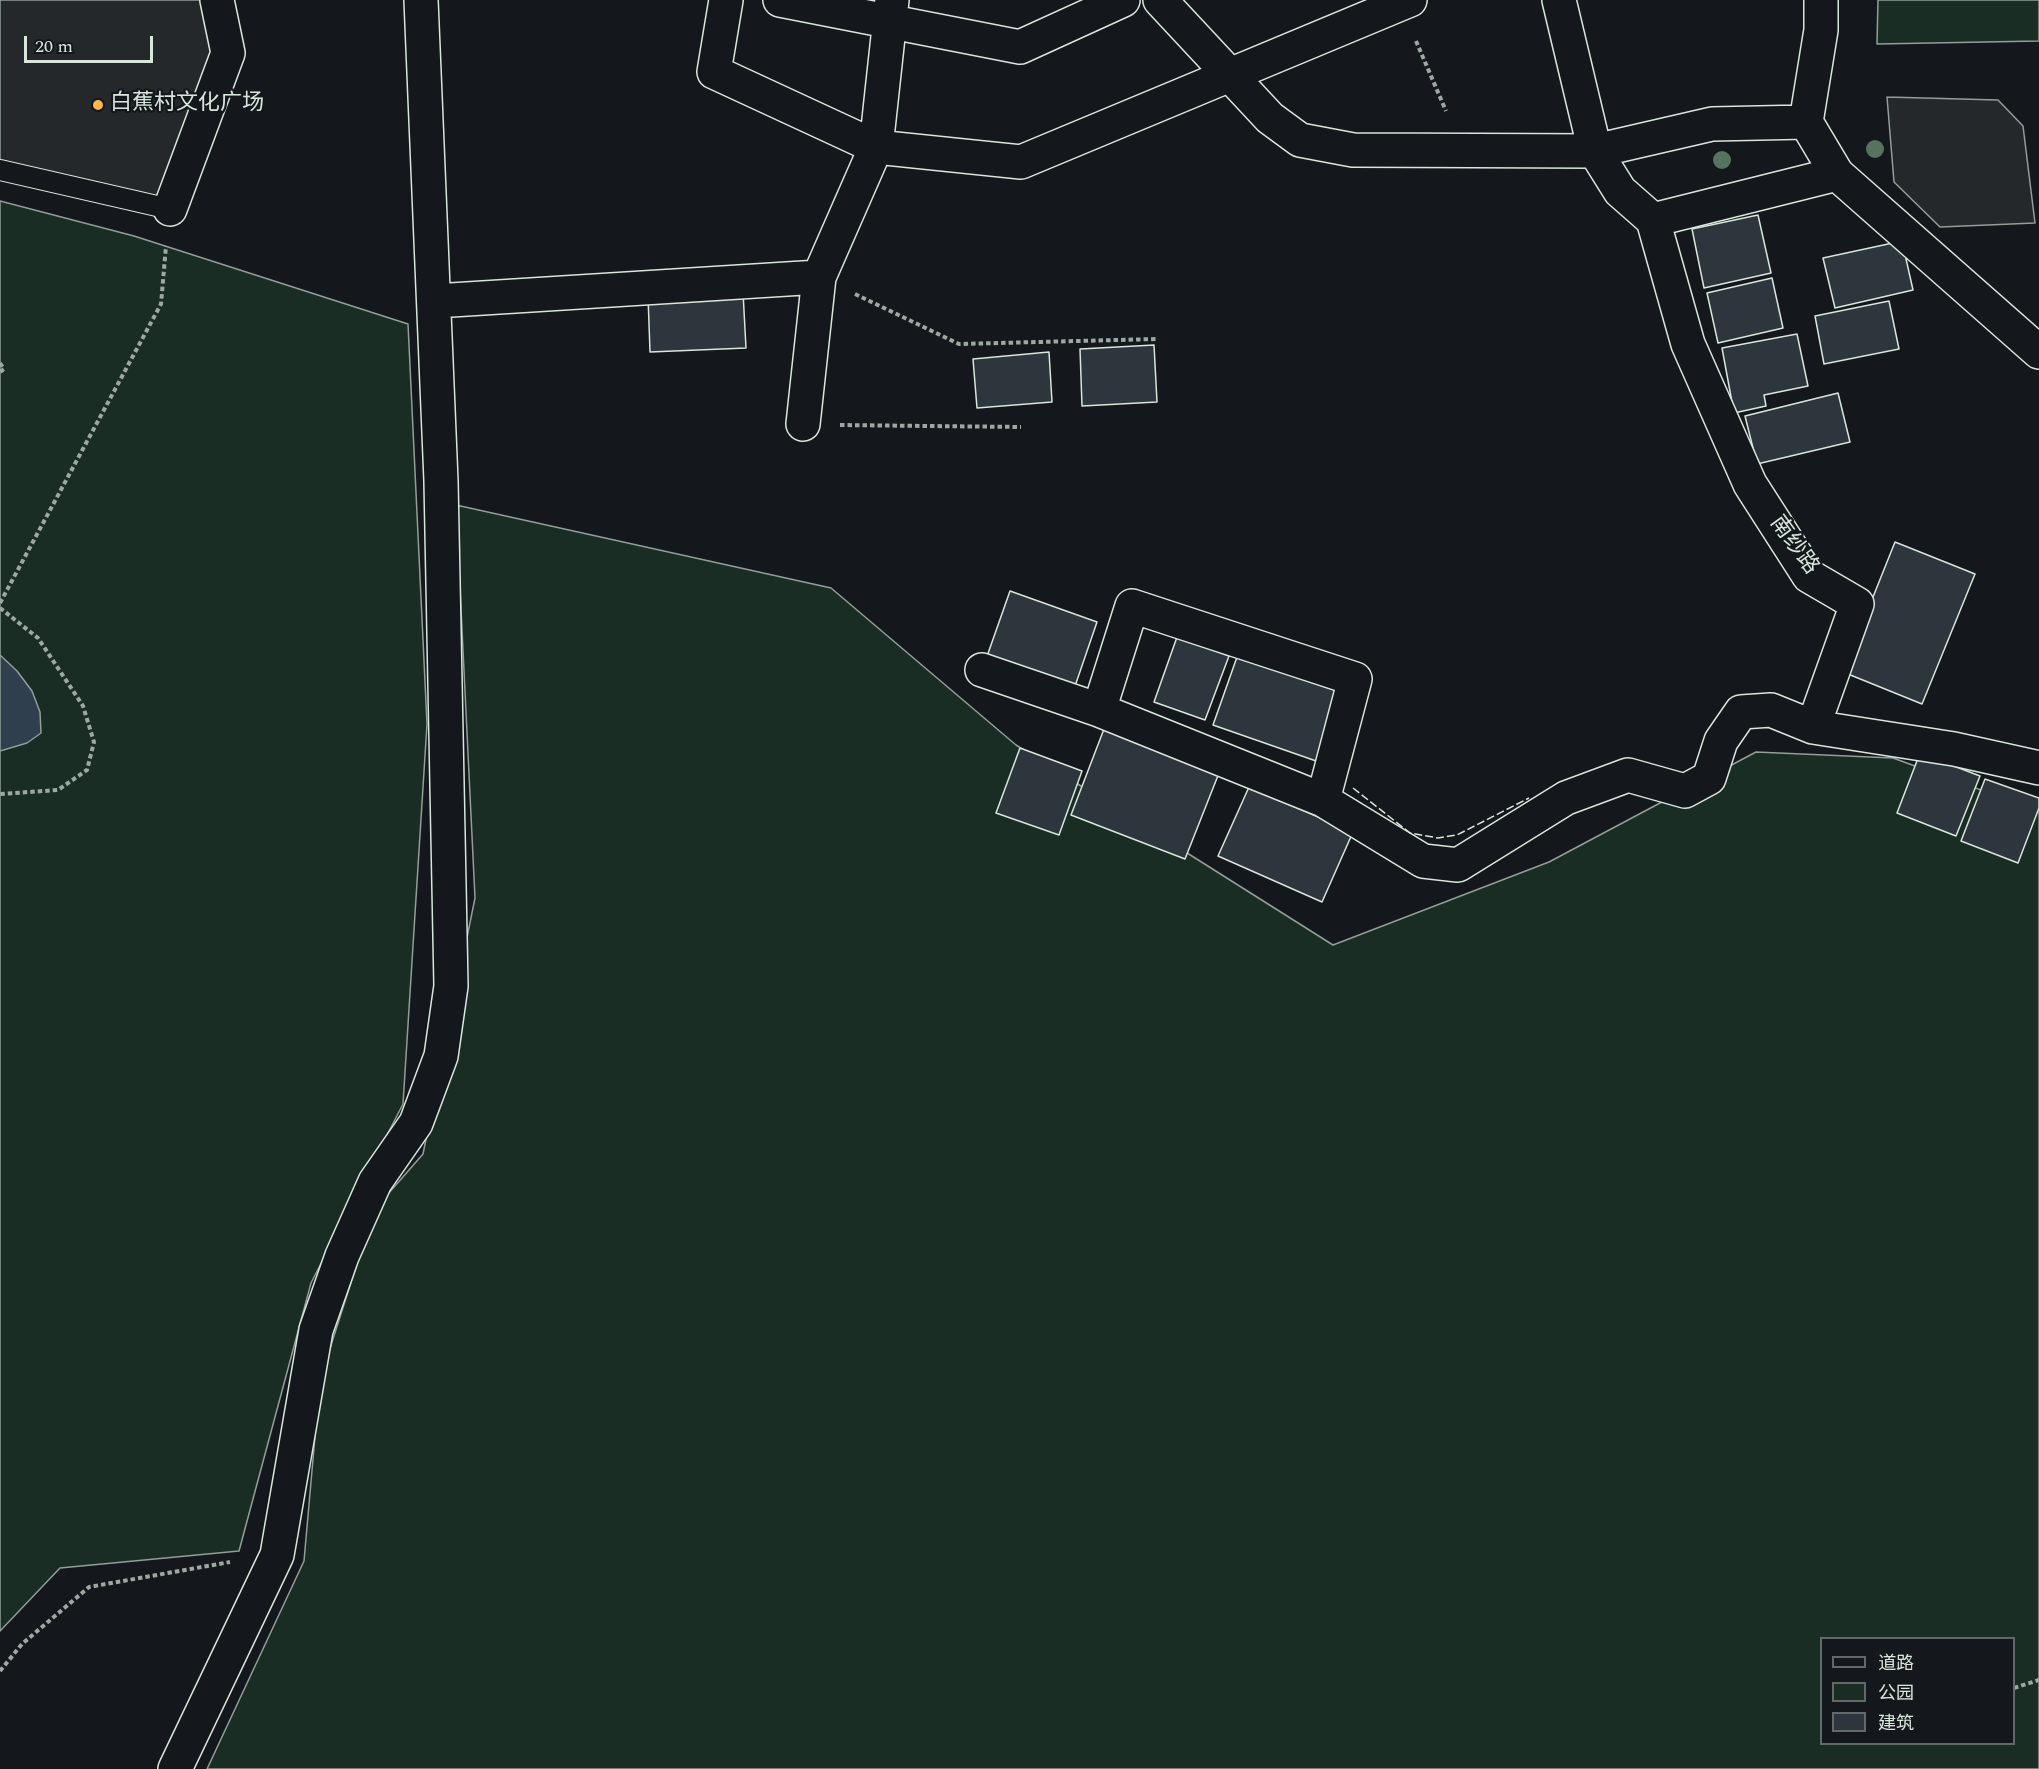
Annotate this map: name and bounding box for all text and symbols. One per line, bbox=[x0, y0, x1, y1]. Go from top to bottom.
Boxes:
scale bar bbox=[27, 24, 156, 62]
text: 20 m bbox=[35, 33, 73, 60]
place label: 白蕉村文化广场 bbox=[110, 92, 264, 118]
marker: 白蕉村文化广场 bbox=[91, 98, 105, 112]
street label: 南纱路 bbox=[1763, 512, 1823, 580]
legend bbox=[1820, 1637, 2015, 1745]
text: 道路 bbox=[1878, 1650, 1914, 1677]
text: 公园 bbox=[1878, 1680, 1914, 1707]
text: 建筑 bbox=[1878, 1710, 1914, 1737]

